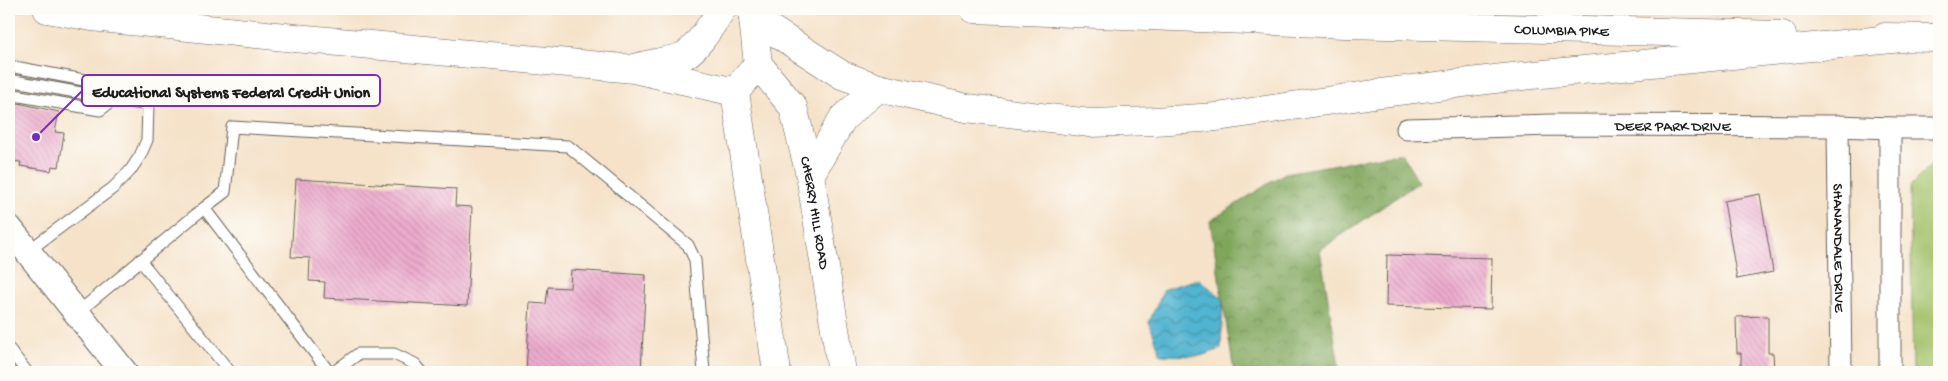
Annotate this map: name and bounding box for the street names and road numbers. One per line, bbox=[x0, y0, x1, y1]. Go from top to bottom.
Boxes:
street label: COLUMBIA PIKE bbox=[1514, 21, 1610, 42]
street label: DEER PARK DRIVE bbox=[1614, 118, 1731, 137]
street label: CHERRY HILL ROAD bbox=[795, 155, 832, 271]
street label: SHANANDALE DRIVE bbox=[1828, 183, 1847, 313]

